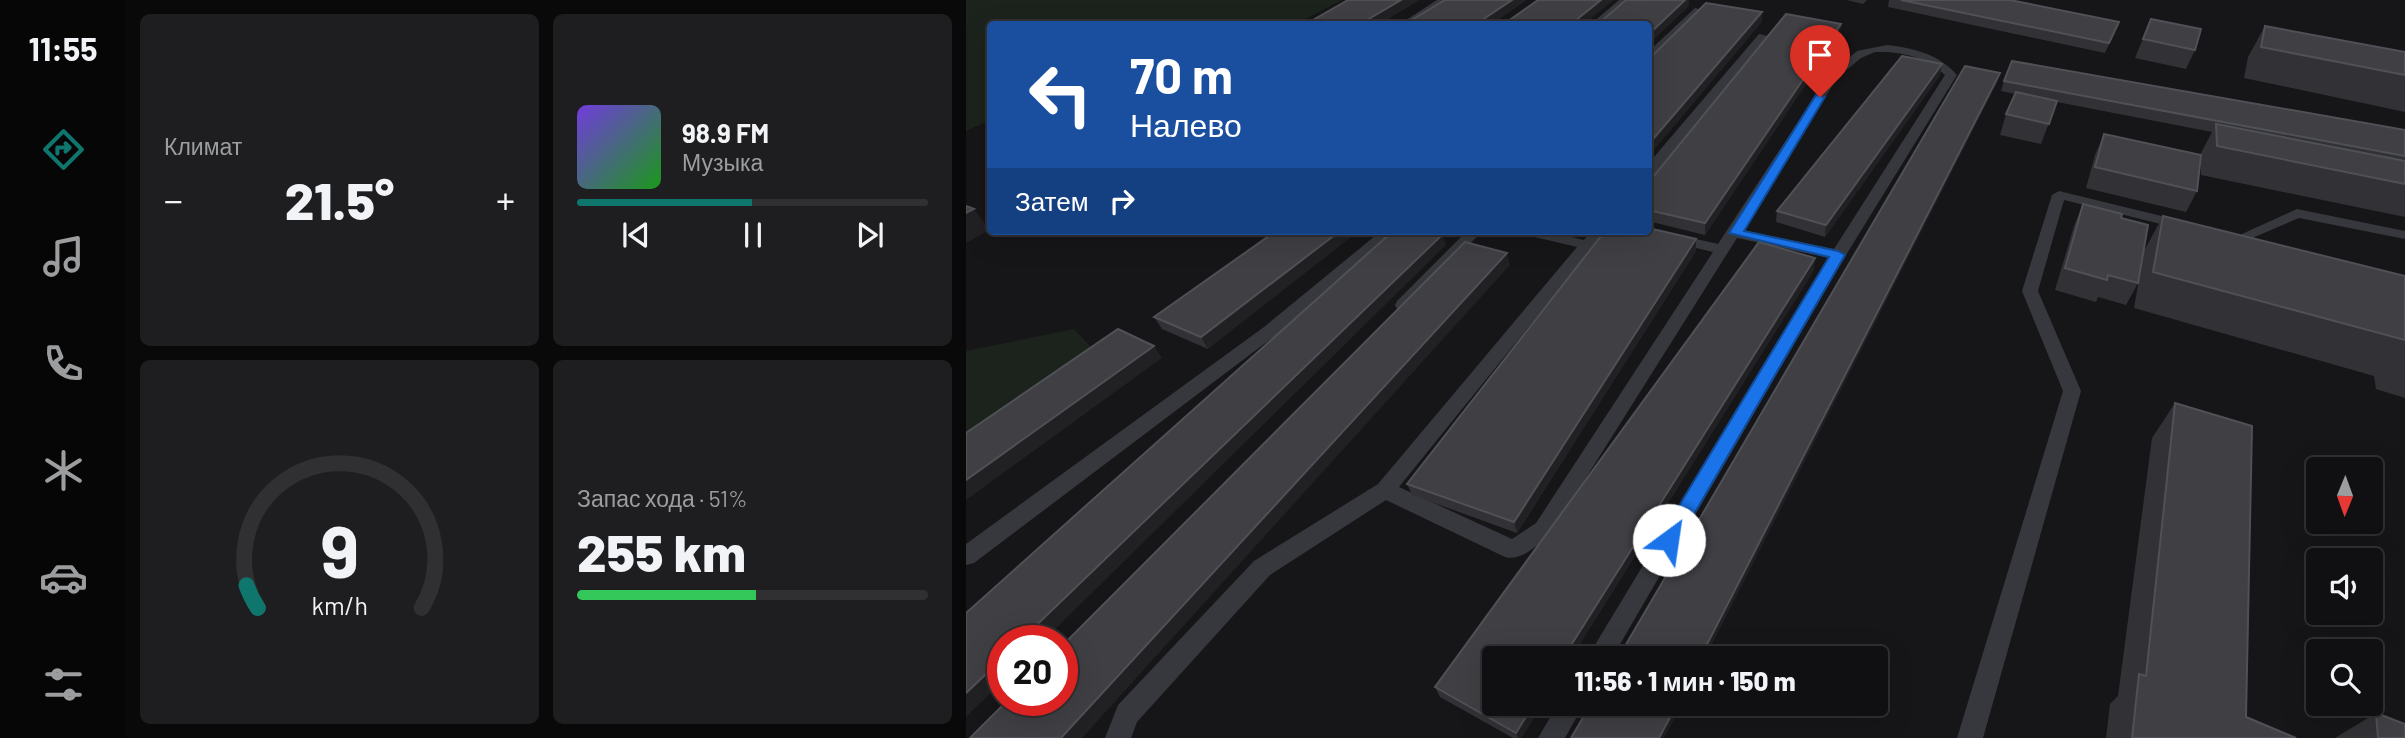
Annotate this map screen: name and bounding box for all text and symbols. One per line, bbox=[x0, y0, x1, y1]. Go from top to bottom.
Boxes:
pin bbox=[1790, 25, 1850, 97]
text: 11:55 bbox=[28, 29, 98, 67]
icon: arrive bbox=[1801, 36, 1839, 74]
text: 70 m bbox=[1130, 45, 1233, 104]
icon: left bbox=[1015, 49, 1106, 140]
text: Налево bbox=[1130, 105, 1242, 143]
text: 98.9 FM bbox=[682, 117, 769, 148]
icon: directions bbox=[39, 125, 88, 174]
text: Климат bbox=[164, 132, 242, 160]
text: Музыка bbox=[682, 148, 763, 176]
text: 21.5° bbox=[285, 168, 394, 230]
text: − bbox=[164, 176, 183, 222]
text: + bbox=[496, 176, 515, 222]
icon: right bbox=[1103, 182, 1141, 220]
text: Затем bbox=[1015, 185, 1089, 216]
icon: previous bbox=[617, 216, 655, 254]
icon: pause bbox=[734, 216, 772, 254]
icon: next bbox=[851, 216, 889, 254]
icon: music bbox=[39, 232, 88, 281]
icon: phone bbox=[39, 339, 88, 388]
icon: climate bbox=[39, 446, 88, 495]
north arrow bbox=[2306, 457, 2384, 534]
map controls bbox=[2306, 457, 2383, 716]
text: Запас хода · 51% bbox=[577, 484, 748, 512]
position arrow bbox=[1632, 503, 1706, 577]
text: 9 bbox=[320, 505, 359, 593]
text: 255 km bbox=[577, 520, 746, 582]
button: sound bbox=[2306, 548, 2383, 625]
icon: car bbox=[39, 553, 88, 602]
text: km/h bbox=[311, 590, 368, 620]
speed limit sign: 20 bbox=[987, 625, 1078, 716]
button: search bbox=[2306, 639, 2383, 716]
icon: filters bbox=[39, 660, 88, 709]
text: 11:56 · 1 мин · 150 m bbox=[1575, 665, 1795, 696]

